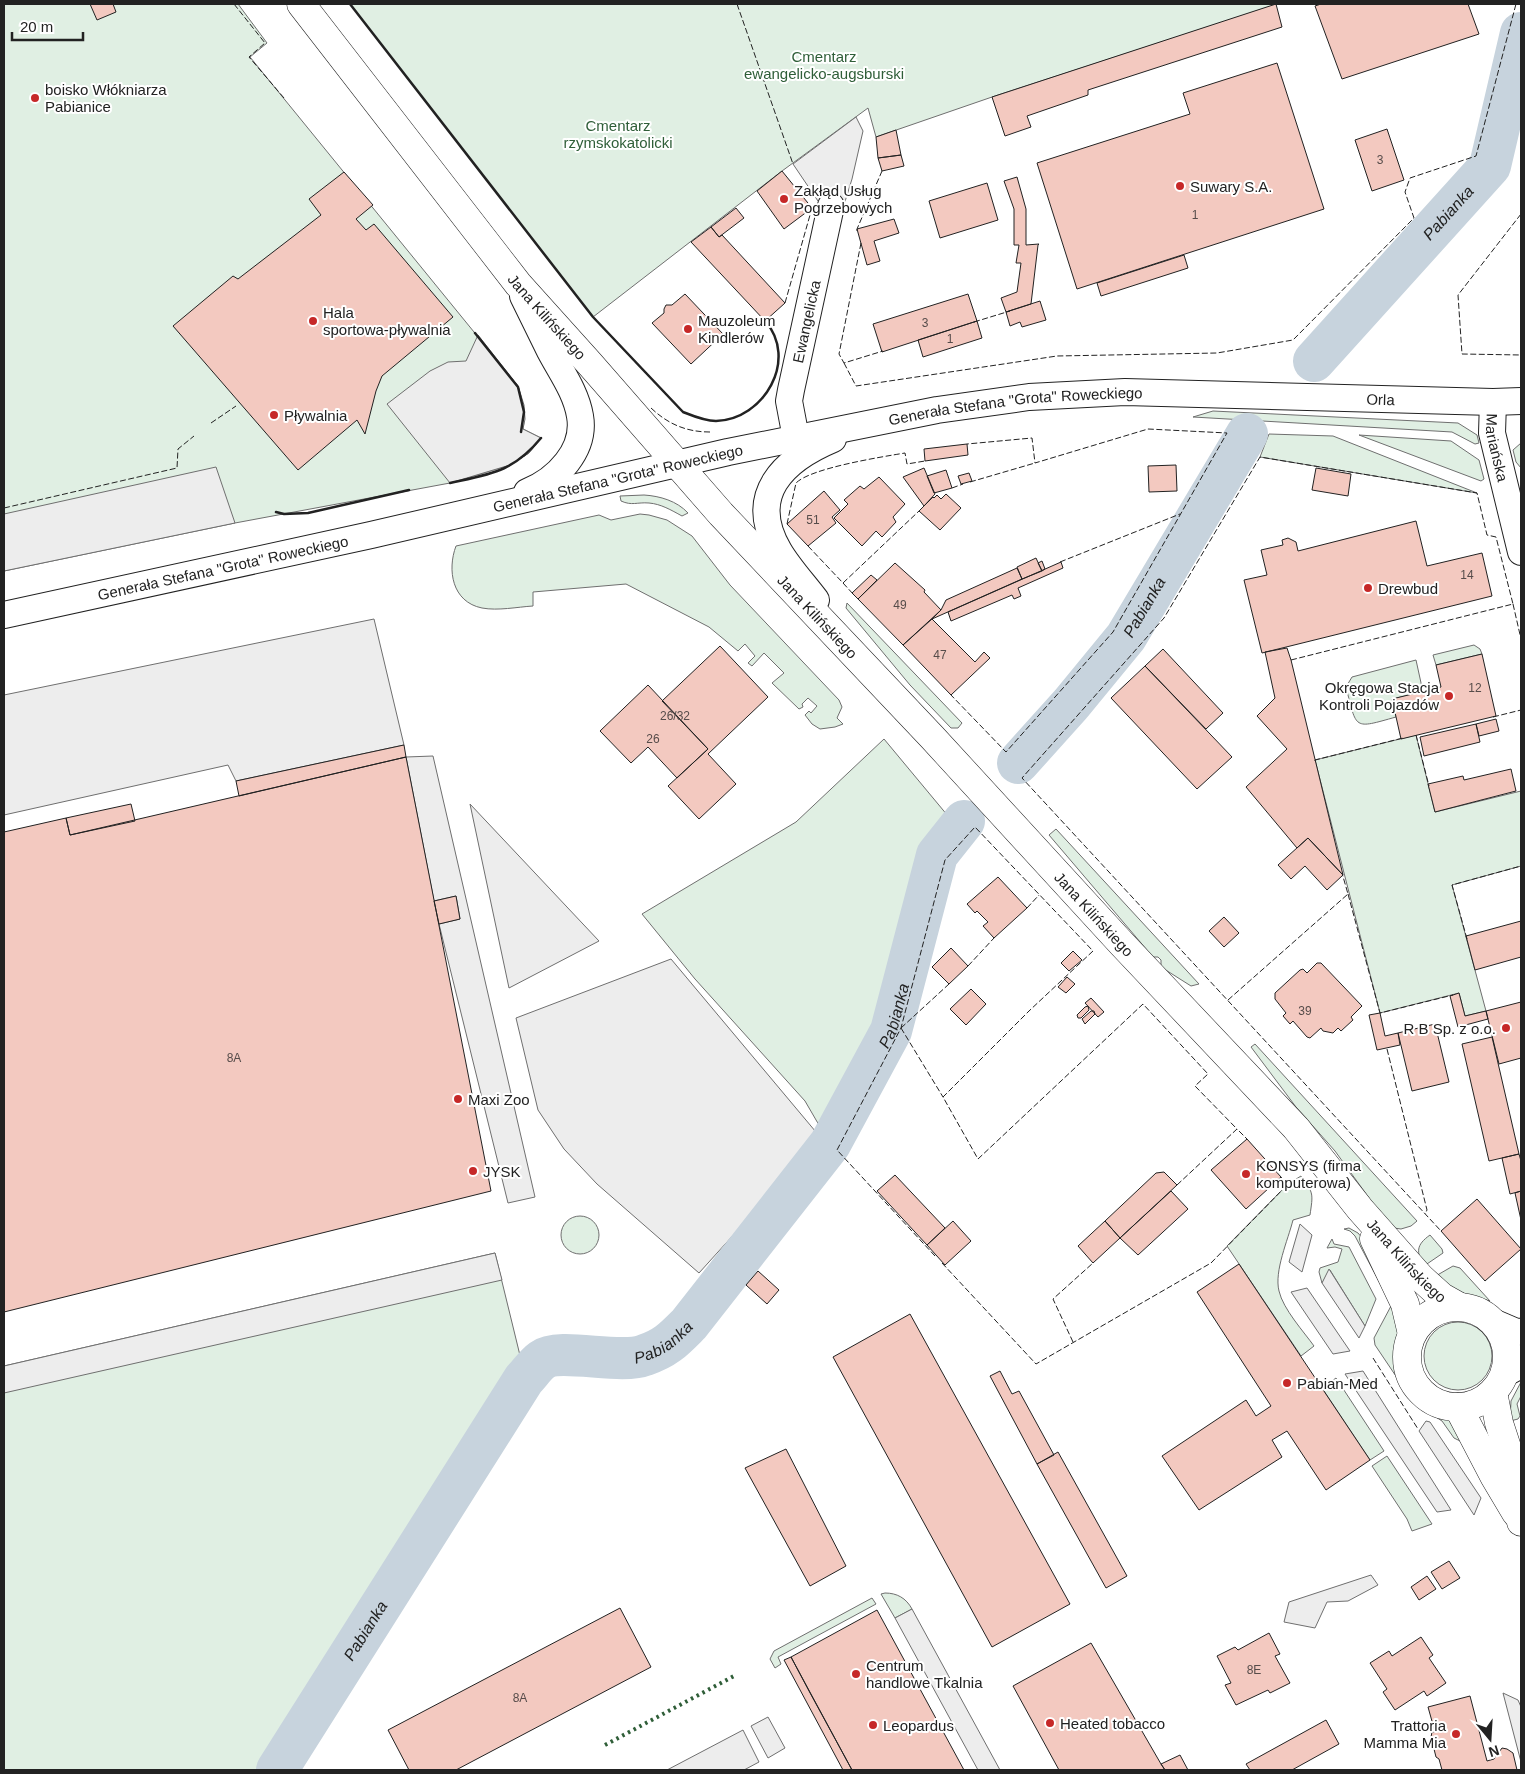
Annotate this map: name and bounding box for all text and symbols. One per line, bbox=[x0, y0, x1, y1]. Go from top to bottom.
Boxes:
scale bar bbox=[12, 10, 84, 42]
text: 20 m bbox=[20, 18, 53, 35]
park label: Cmentarz ewangelicko-augsburski bbox=[744, 48, 904, 82]
place label: boisko Włókniarza Pabianice bbox=[45, 81, 167, 115]
marker: boisko Włókniarza Pabianice bbox=[29, 92, 41, 104]
park label: Cmentarz rzymskokatolicki bbox=[563, 117, 673, 151]
house number: 3 bbox=[1377, 153, 1384, 167]
place label: Suwary S.A. bbox=[1190, 178, 1273, 195]
marker: Suwary S.A. bbox=[1174, 180, 1186, 192]
place label: Zakłąd Usług Pogrzebowych bbox=[794, 182, 892, 216]
water label: Pabianka bbox=[1419, 182, 1477, 243]
marker: Zakłąd Usług Pogrzebowych bbox=[778, 193, 790, 205]
house number: 1 bbox=[1192, 208, 1199, 222]
street label: Jana Kilińskiego bbox=[505, 271, 590, 363]
street label: Ewangelicka bbox=[789, 278, 823, 364]
place label: Hala sportowa-pływalnia bbox=[323, 304, 451, 338]
place label: Mauzoleum Kindlerów bbox=[698, 312, 776, 346]
marker: Hala sportowa-pływalnia bbox=[307, 315, 319, 327]
house number: 3 bbox=[922, 316, 929, 330]
marker: Mauzoleum Kindlerów bbox=[682, 323, 694, 335]
house number: 1 bbox=[947, 332, 954, 346]
street label: Generała Stefana "Grota" Roweckiego bbox=[887, 383, 1143, 428]
street label: Orla bbox=[1366, 390, 1396, 408]
place label: Pływalnia bbox=[284, 407, 348, 424]
marker: Pływalnia bbox=[268, 409, 280, 421]
street label: Mariańska bbox=[1483, 413, 1512, 484]
street label: Generała Stefana "Grota" Roweckiego bbox=[491, 441, 744, 515]
house number: 51 bbox=[806, 513, 820, 527]
street label: Generała Stefana "Grota" Roweckiego bbox=[96, 532, 350, 603]
house number: 14 bbox=[1460, 568, 1474, 582]
street label: Jana Kilińskiego bbox=[774, 571, 861, 662]
water label: Pabianka bbox=[1120, 574, 1168, 640]
place label: Drewbud bbox=[1378, 580, 1438, 597]
marker: Drewbud bbox=[1362, 582, 1374, 594]
house number: 49 bbox=[893, 598, 907, 612]
house number: 47 bbox=[933, 648, 947, 662]
place label: Okręgowa Stacja Kontroli Pojazdów bbox=[1319, 679, 1440, 713]
house number: 12 bbox=[1468, 681, 1482, 695]
marker: Okręgowa Stacja Kontroli Pojazdów bbox=[1443, 690, 1455, 702]
house number: 26/32 bbox=[660, 709, 690, 723]
house number: 26 bbox=[646, 732, 660, 746]
street label: Jana Kilińskiego bbox=[1051, 868, 1137, 959]
water label: Pabianka bbox=[875, 981, 912, 1051]
house number: 39 bbox=[1298, 1004, 1312, 1018]
place label: R B Sp. z o.o. bbox=[1403, 1020, 1496, 1037]
marker: R B Sp. z o.o. bbox=[1500, 1022, 1512, 1034]
house number: 8A bbox=[227, 1051, 241, 1065]
place label: Maxi Zoo bbox=[468, 1091, 530, 1108]
marker: Maxi Zoo bbox=[452, 1093, 464, 1105]
place label: KONSYS (firma komputerowa) bbox=[1256, 1157, 1362, 1191]
place label: JYSK bbox=[483, 1163, 521, 1180]
marker: JYSK bbox=[467, 1165, 479, 1177]
marker: KONSYS (firma komputerowa) bbox=[1240, 1168, 1252, 1180]
street label: Jana Kilińskiego bbox=[1364, 1215, 1450, 1306]
water label: Pabianka bbox=[632, 1317, 696, 1366]
place label: Pabian-Med bbox=[1297, 1375, 1378, 1392]
marker: Pabian-Med bbox=[1281, 1377, 1293, 1389]
water label: Pabianka bbox=[340, 1598, 390, 1663]
place label: Centrum handlowe Tkalnia bbox=[866, 1657, 983, 1691]
house number: 8E bbox=[1247, 1663, 1261, 1677]
marker: Centrum handlowe Tkalnia bbox=[850, 1668, 862, 1680]
house number: 8A bbox=[513, 1691, 527, 1705]
north arrow bbox=[1465, 1714, 1515, 1764]
place label: Heated tobacco bbox=[1060, 1715, 1165, 1732]
place label: Leopardus bbox=[883, 1717, 954, 1734]
marker: Heated tobacco bbox=[1044, 1717, 1056, 1729]
place label: Trattoria Mamma Mia bbox=[1363, 1717, 1447, 1751]
marker: Leopardus bbox=[867, 1719, 879, 1731]
marker: Trattoria Mamma Mia bbox=[1450, 1728, 1462, 1740]
text: N bbox=[1487, 1742, 1501, 1761]

